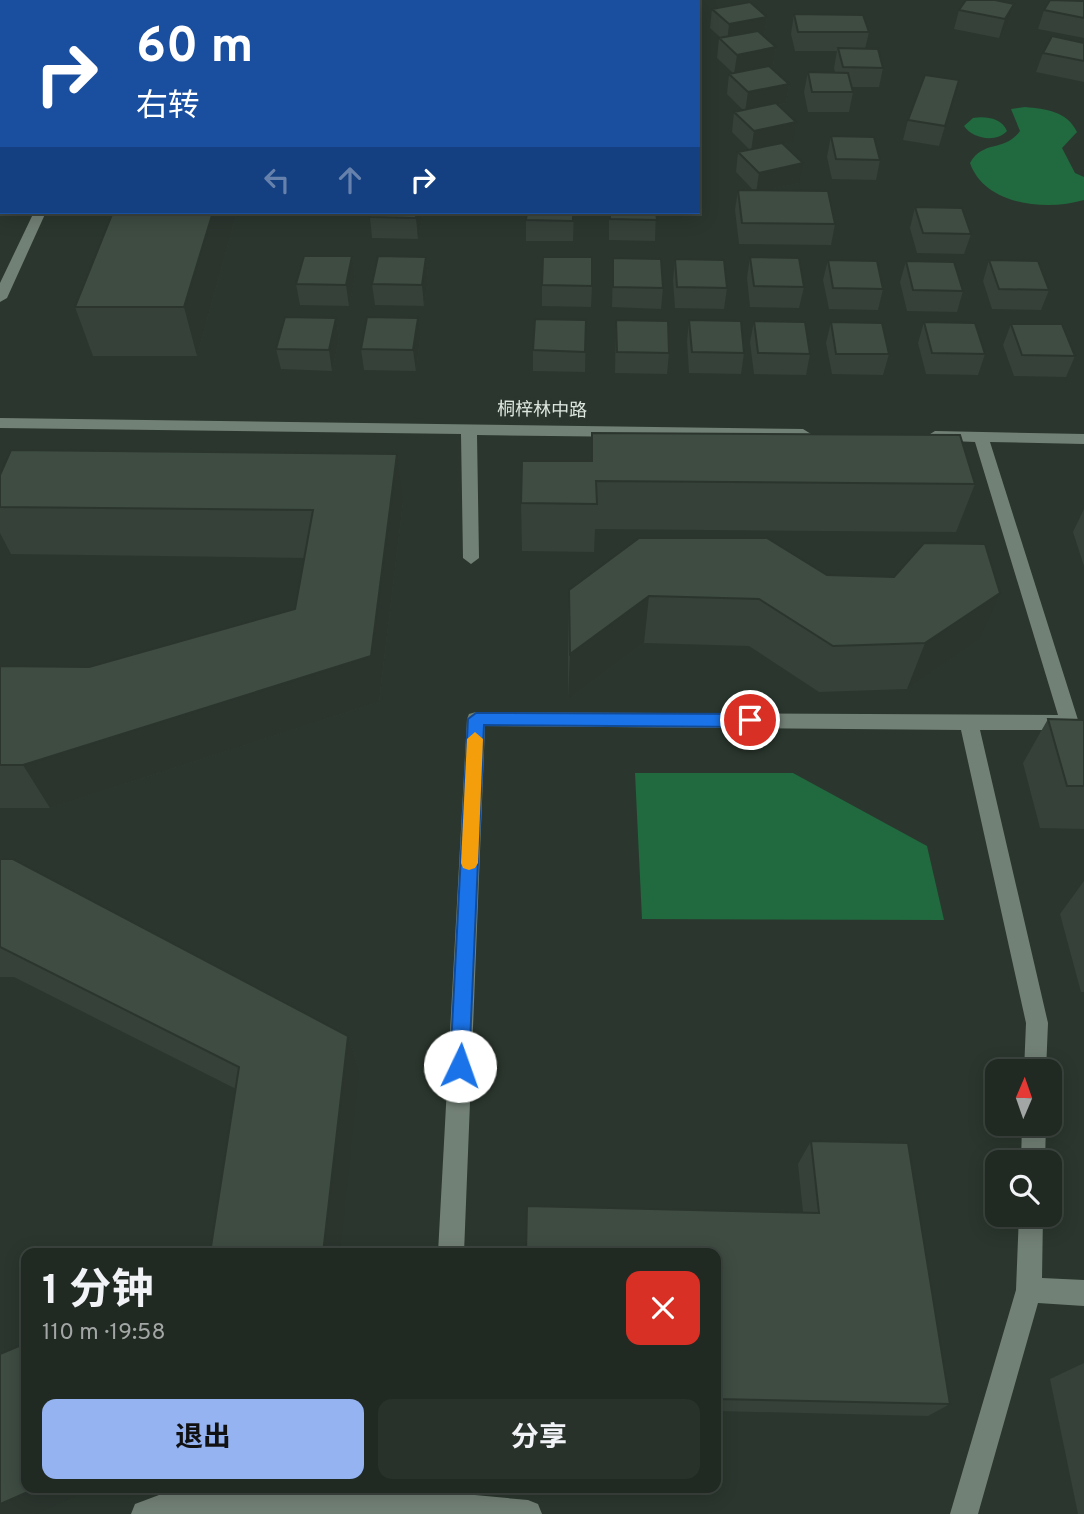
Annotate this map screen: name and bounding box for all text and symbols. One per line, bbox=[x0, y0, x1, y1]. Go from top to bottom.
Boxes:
text: 60 m bbox=[136, 18, 254, 80]
icon: right bbox=[21, 28, 112, 119]
text: 右转 bbox=[136, 88, 200, 128]
icon: left bbox=[258, 161, 296, 199]
icon: ahead bbox=[331, 161, 369, 199]
icon: right bbox=[404, 161, 442, 199]
street label: 桐梓林中路 bbox=[497, 399, 587, 423]
pin bbox=[720, 690, 780, 750]
icon: arrive bbox=[731, 701, 769, 739]
position arrow bbox=[423, 1029, 497, 1103]
north arrow bbox=[985, 1059, 1062, 1136]
map controls bbox=[985, 1059, 1062, 1227]
button: search bbox=[985, 1150, 1062, 1227]
text: 1 分钟 bbox=[42, 1266, 153, 1319]
button: close bbox=[626, 1271, 700, 1345]
text: 110 m · 19:58 bbox=[42, 1319, 165, 1348]
button: 退出 bbox=[42, 1399, 364, 1479]
button: 分享 bbox=[378, 1399, 700, 1479]

